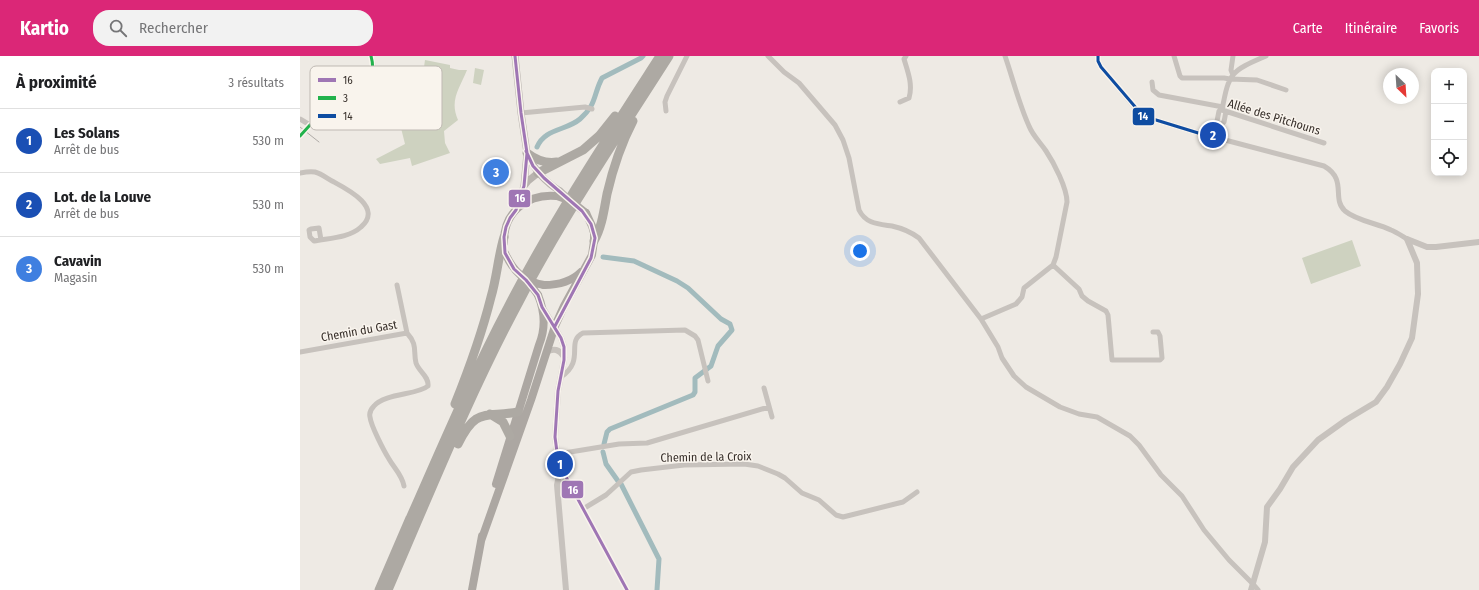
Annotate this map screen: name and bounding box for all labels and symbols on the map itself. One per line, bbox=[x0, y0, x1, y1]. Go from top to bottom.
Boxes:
legend bbox=[310, 66, 442, 130]
north arrow bbox=[1383, 68, 1419, 104]
text: 16 bbox=[343, 74, 353, 87]
text: 3 bbox=[343, 92, 348, 105]
street label: Allée des Pitchouns bbox=[1226, 96, 1322, 138]
line badge: 14 bbox=[1132, 107, 1155, 126]
text: 14 bbox=[343, 110, 353, 123]
text: 14 bbox=[1138, 110, 1148, 123]
pin: 2 bbox=[1200, 120, 1226, 150]
pin: 3 bbox=[483, 157, 509, 187]
line badge: 16 bbox=[508, 189, 531, 208]
text: 16 bbox=[515, 192, 525, 205]
your location bbox=[850, 241, 870, 261]
street label: Chemin du Gast bbox=[320, 317, 398, 345]
pin: 1 bbox=[547, 449, 573, 479]
street label: Chemin de la Croix bbox=[660, 449, 752, 465]
line badge: 16 bbox=[561, 480, 584, 499]
text: 16 bbox=[568, 484, 578, 497]

